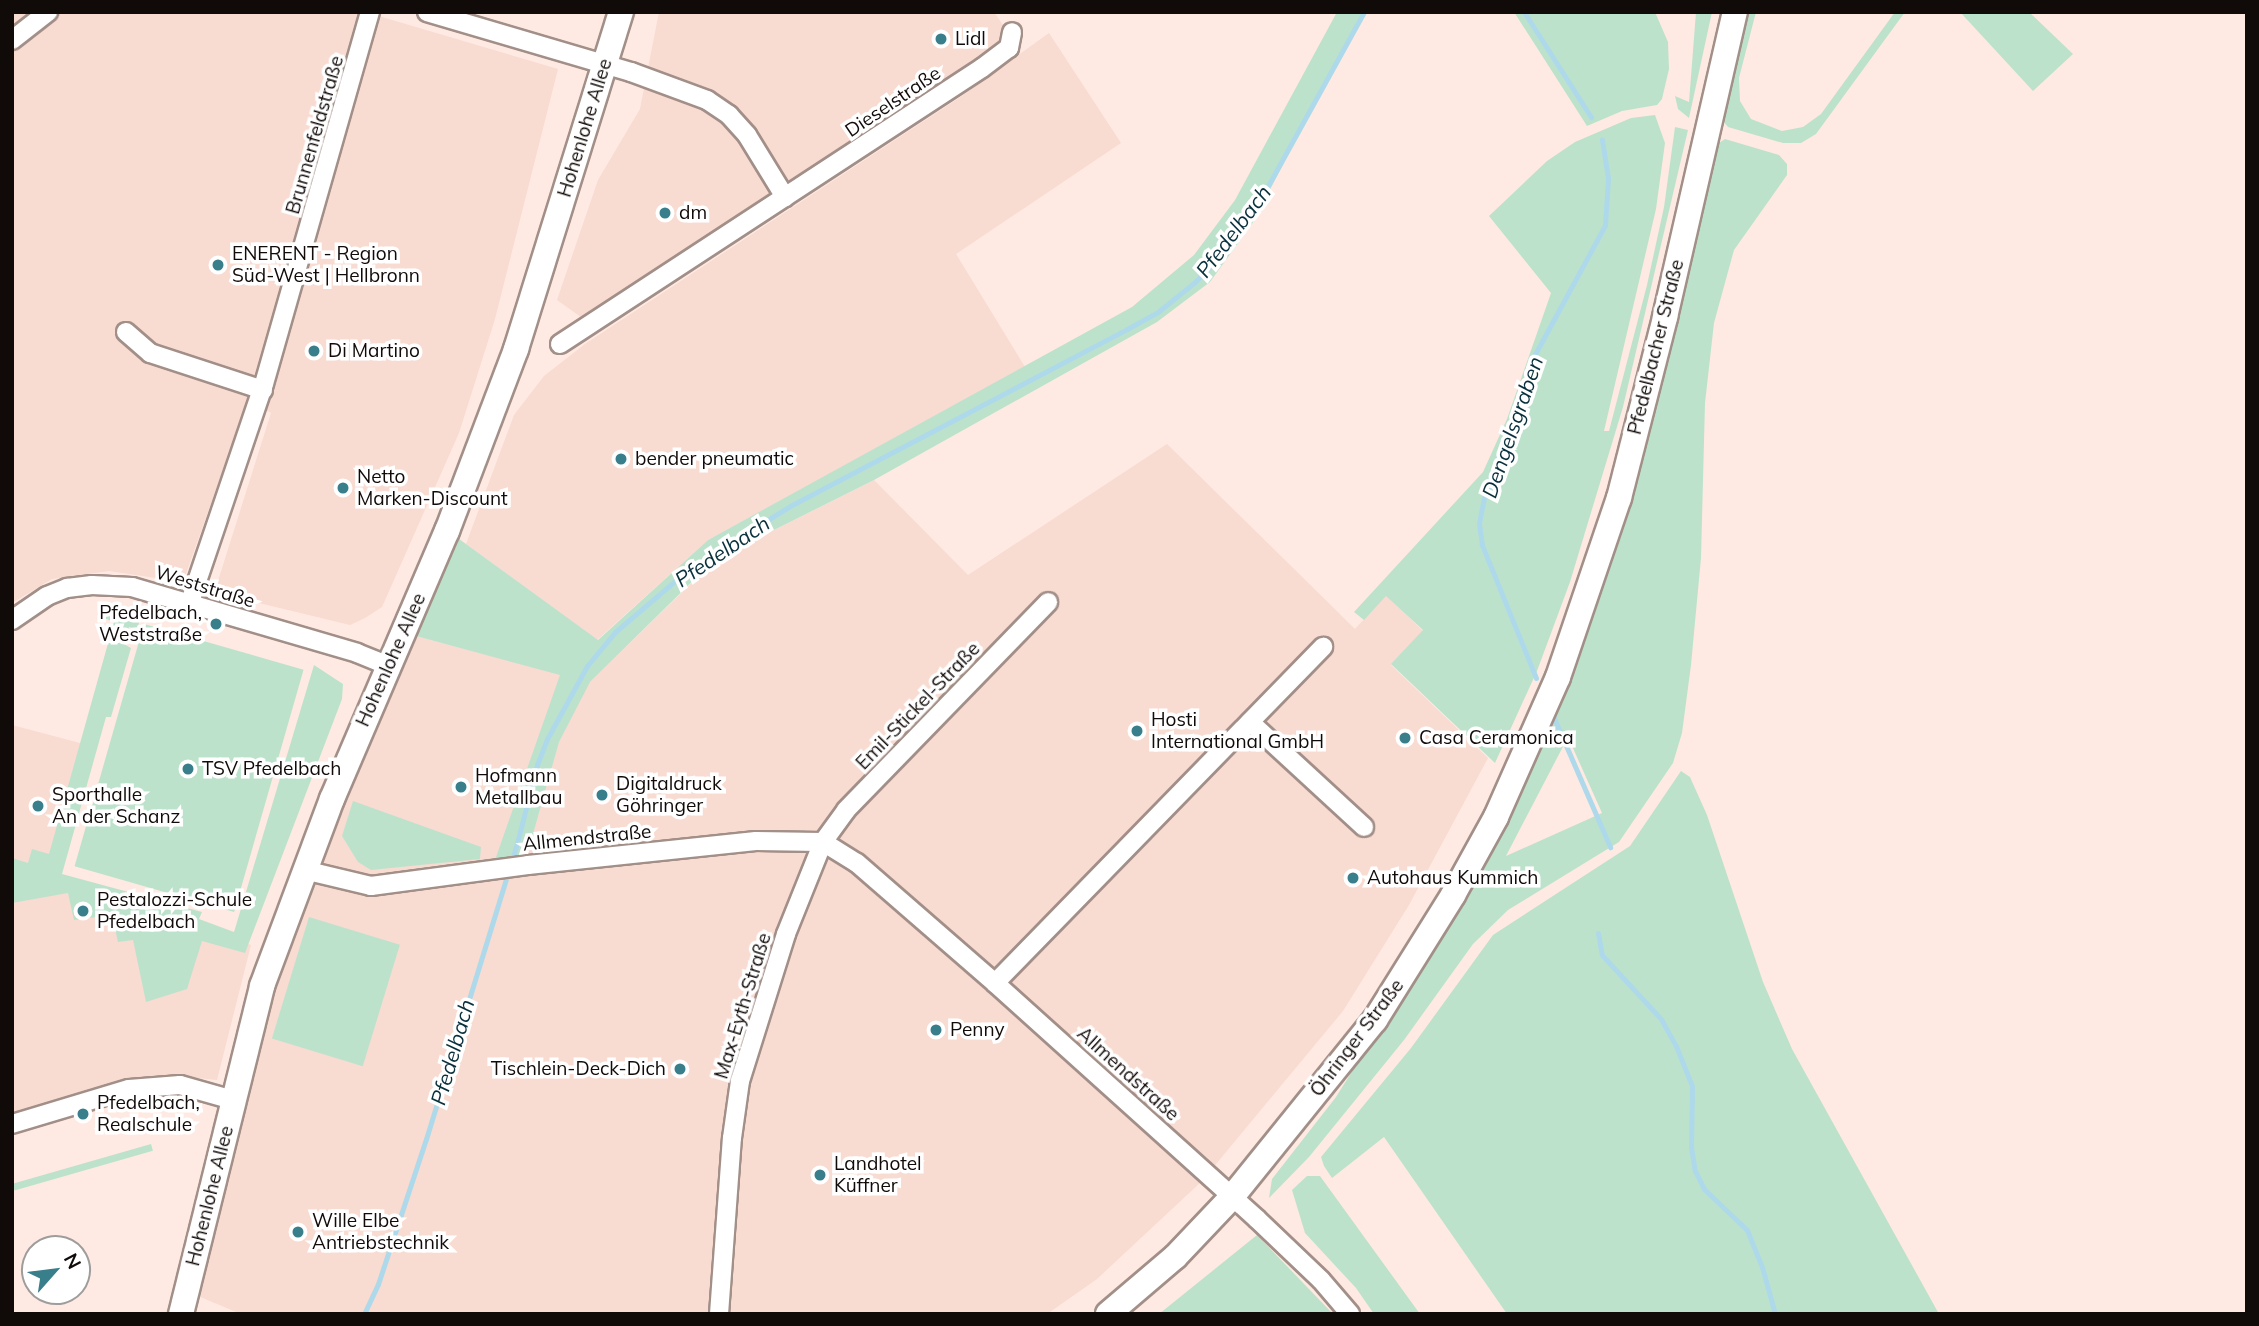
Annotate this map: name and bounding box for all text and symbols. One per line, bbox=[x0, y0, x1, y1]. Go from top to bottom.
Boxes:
place label: Lidl bbox=[955, 28, 986, 50]
marker: Lidl bbox=[933, 31, 949, 47]
street label: Brunnenfeldstraße bbox=[282, 53, 348, 217]
street label: Hohenlohe Allee bbox=[553, 56, 617, 200]
street label: Dieselstraße bbox=[841, 62, 945, 142]
water label: Pfedelbach bbox=[1190, 180, 1276, 282]
place label: dm bbox=[679, 202, 707, 224]
marker: dm bbox=[657, 205, 673, 221]
place label: ENERENT - Region Süd-West | Hellbronn bbox=[232, 243, 420, 287]
marker: ENERENT - Region Süd-West | Hellbronn bbox=[210, 257, 226, 273]
street label: Pfedelbacher Straße bbox=[1623, 257, 1689, 437]
place label: Di Martino bbox=[328, 340, 420, 362]
marker: Di Martino bbox=[306, 343, 322, 359]
water label: Dengelsgraben bbox=[1476, 353, 1548, 501]
place label: bender pneumatic bbox=[635, 448, 794, 470]
marker: bender pneumatic bbox=[613, 451, 629, 467]
place label: Netto Marken-Discount bbox=[357, 466, 508, 510]
marker: Netto Marken-Discount bbox=[335, 480, 351, 496]
water label: Pfedelbach bbox=[670, 510, 774, 592]
street label: Weststraße bbox=[152, 561, 258, 613]
street label: Hohenlohe Allee bbox=[351, 590, 431, 730]
place label: Pfedelbach, Weststraße bbox=[99, 602, 202, 646]
marker: Pfedelbach, Weststraße bbox=[208, 616, 224, 632]
street label: Emil-Stickel-Straße bbox=[851, 638, 985, 774]
place label: Hosti International GmbH bbox=[1151, 709, 1324, 753]
marker: Hosti International GmbH bbox=[1129, 723, 1145, 739]
place label: Casa Ceramonica bbox=[1419, 727, 1574, 749]
marker: Casa Ceramonica bbox=[1397, 730, 1413, 746]
place label: TSV Pfedelbach bbox=[202, 758, 341, 780]
marker: TSV Pfedelbach bbox=[180, 761, 196, 777]
place label: Hofmann Metallbau bbox=[475, 765, 562, 809]
place label: Digitaldruck Göhringer bbox=[616, 773, 722, 817]
marker: Hofmann Metallbau bbox=[453, 779, 469, 795]
place label: Sporthalle An der Schanz bbox=[52, 784, 180, 828]
marker: Digitaldruck Göhringer bbox=[594, 787, 610, 803]
marker: Sporthalle An der Schanz bbox=[30, 798, 46, 814]
street label: Allmendstraße bbox=[522, 820, 652, 856]
place label: Autohaus Kummich bbox=[1367, 867, 1538, 889]
marker: Autohaus Kummich bbox=[1345, 870, 1361, 886]
place label: Pestalozzi-Schule Pfedelbach bbox=[97, 889, 252, 933]
marker: Pestalozzi-Schule Pfedelbach bbox=[75, 903, 91, 919]
street label: Max-Eyth-Straße bbox=[710, 930, 776, 1082]
street label: Öhringer Straße bbox=[1305, 975, 1409, 1101]
water label: Pfedelbach bbox=[425, 996, 479, 1108]
place label: Penny bbox=[950, 1019, 1005, 1041]
marker: Penny bbox=[928, 1022, 944, 1038]
street label: Allmendstraße bbox=[1072, 1022, 1184, 1126]
place label: Tischlein-Deck-Dich bbox=[491, 1058, 666, 1080]
marker: Tischlein-Deck-Dich bbox=[672, 1061, 688, 1077]
place label: Pfedelbach, Realschule bbox=[97, 1092, 200, 1136]
marker: Pfedelbach, Realschule bbox=[75, 1106, 91, 1122]
street label: Hohenlohe Allee bbox=[182, 1124, 238, 1268]
place label: Landhotel Küffner bbox=[834, 1153, 922, 1197]
marker: Landhotel Küffner bbox=[812, 1167, 828, 1183]
place label: Wille Elbe Antriebstechnik bbox=[312, 1210, 449, 1254]
marker: Wille Elbe Antriebstechnik bbox=[290, 1224, 306, 1240]
north arrow bbox=[21, 1235, 91, 1305]
text: N bbox=[59, 1249, 87, 1273]

